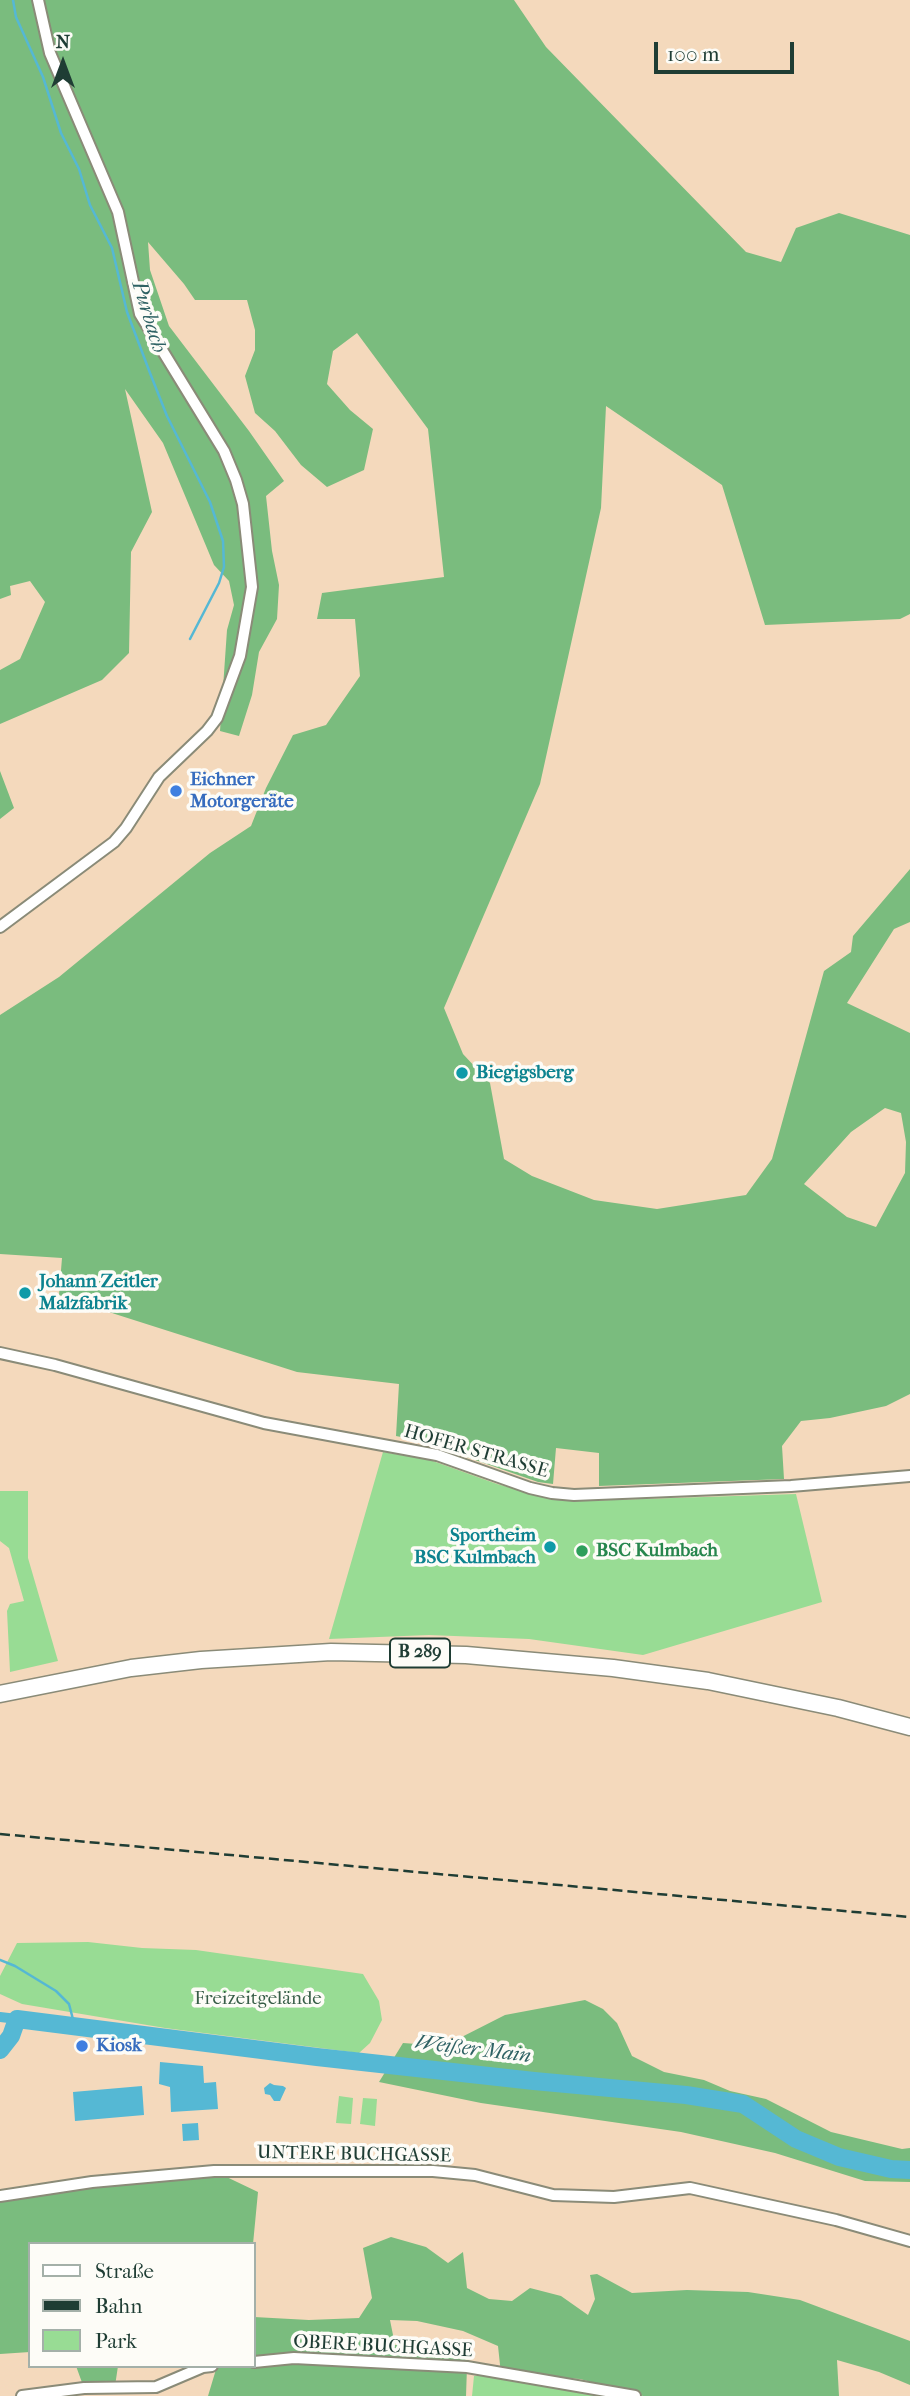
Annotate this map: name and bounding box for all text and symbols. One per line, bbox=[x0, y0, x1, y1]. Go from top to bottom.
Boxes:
north arrow bbox=[28, 28, 98, 98]
scale bar bbox=[658, 28, 798, 72]
text: N bbox=[56, 31, 70, 53]
text: 100 m bbox=[667, 42, 720, 66]
water label: Purbach bbox=[125, 278, 171, 356]
place label: Eichner Motorgeräte bbox=[190, 769, 294, 813]
marker: Eichner Motorgeräte bbox=[168, 783, 184, 799]
place label: Biegigsberg bbox=[476, 1062, 574, 1084]
marker: Biegigsberg bbox=[454, 1065, 470, 1081]
place label: Johann Zeitler Malzfabrik bbox=[39, 1271, 158, 1315]
marker: Johann Zeitler Malzfabrik bbox=[17, 1285, 33, 1301]
street label: HOFER STRASSE bbox=[401, 1420, 551, 1484]
place label: Sportheim BSC Kulmbach bbox=[414, 1525, 536, 1569]
marker: Sportheim BSC Kulmbach bbox=[542, 1539, 558, 1555]
place label: BSC Kulmbach bbox=[596, 1540, 718, 1562]
marker: BSC Kulmbach bbox=[574, 1543, 590, 1559]
road number: B 289 bbox=[390, 1638, 450, 1668]
park label: Freizeitgelände bbox=[194, 1988, 322, 2010]
water label: Weißer Main bbox=[414, 2030, 532, 2070]
place label: Kiosk bbox=[96, 2035, 142, 2057]
marker: Kiosk bbox=[74, 2038, 90, 2054]
street label: UNTERE BUCHGASSE bbox=[257, 2142, 451, 2168]
legend bbox=[28, 2242, 256, 2368]
text: Straße bbox=[95, 2259, 154, 2283]
text: Bahn bbox=[95, 2294, 142, 2318]
text: Park bbox=[95, 2329, 137, 2353]
street label: OBERE BUCHGASSE bbox=[293, 2331, 473, 2363]

